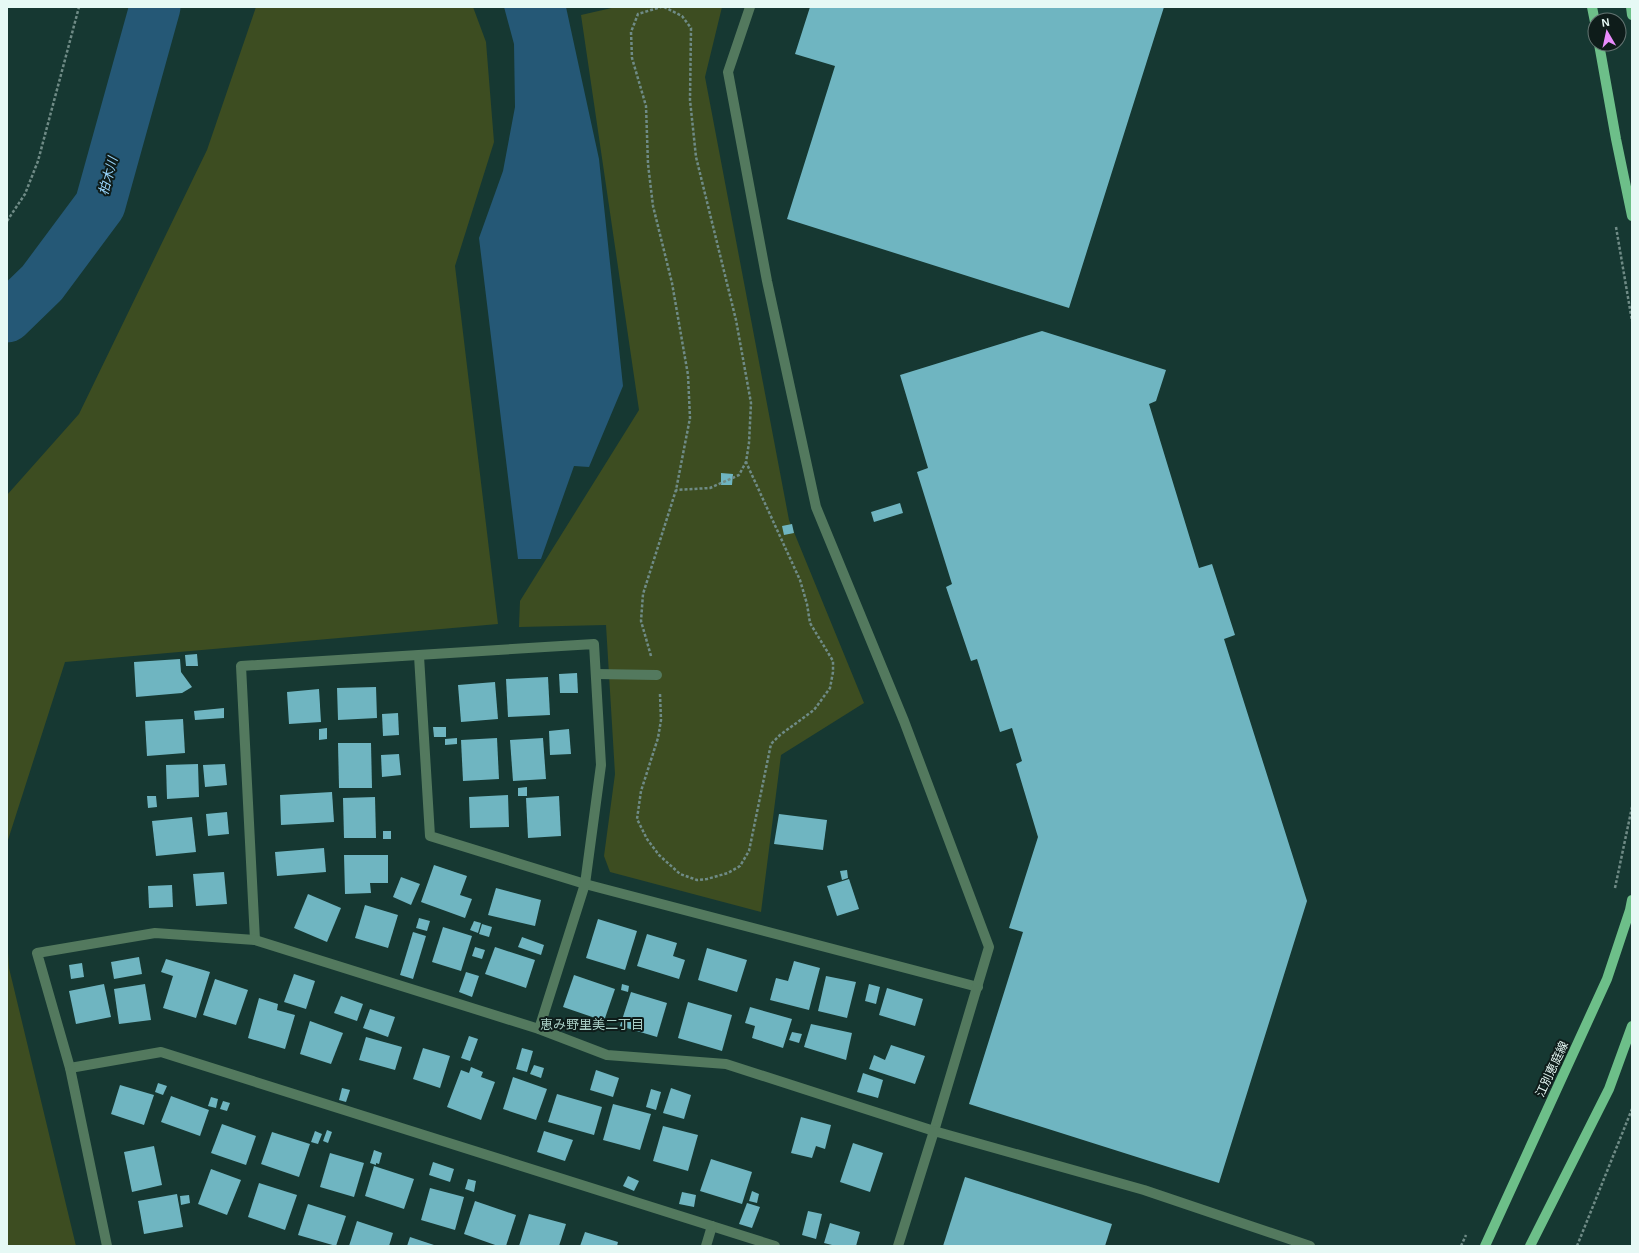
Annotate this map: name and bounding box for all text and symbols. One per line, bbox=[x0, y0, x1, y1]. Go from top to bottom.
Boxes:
north arrow bbox=[1587, 12, 1627, 52]
text: N bbox=[1601, 16, 1610, 29]
water label: 柏木川 bbox=[96, 153, 121, 197]
district label: 恵み野里美二丁目 bbox=[540, 1017, 644, 1032]
street label: 江別恵庭線 bbox=[1533, 1039, 1571, 1099]

